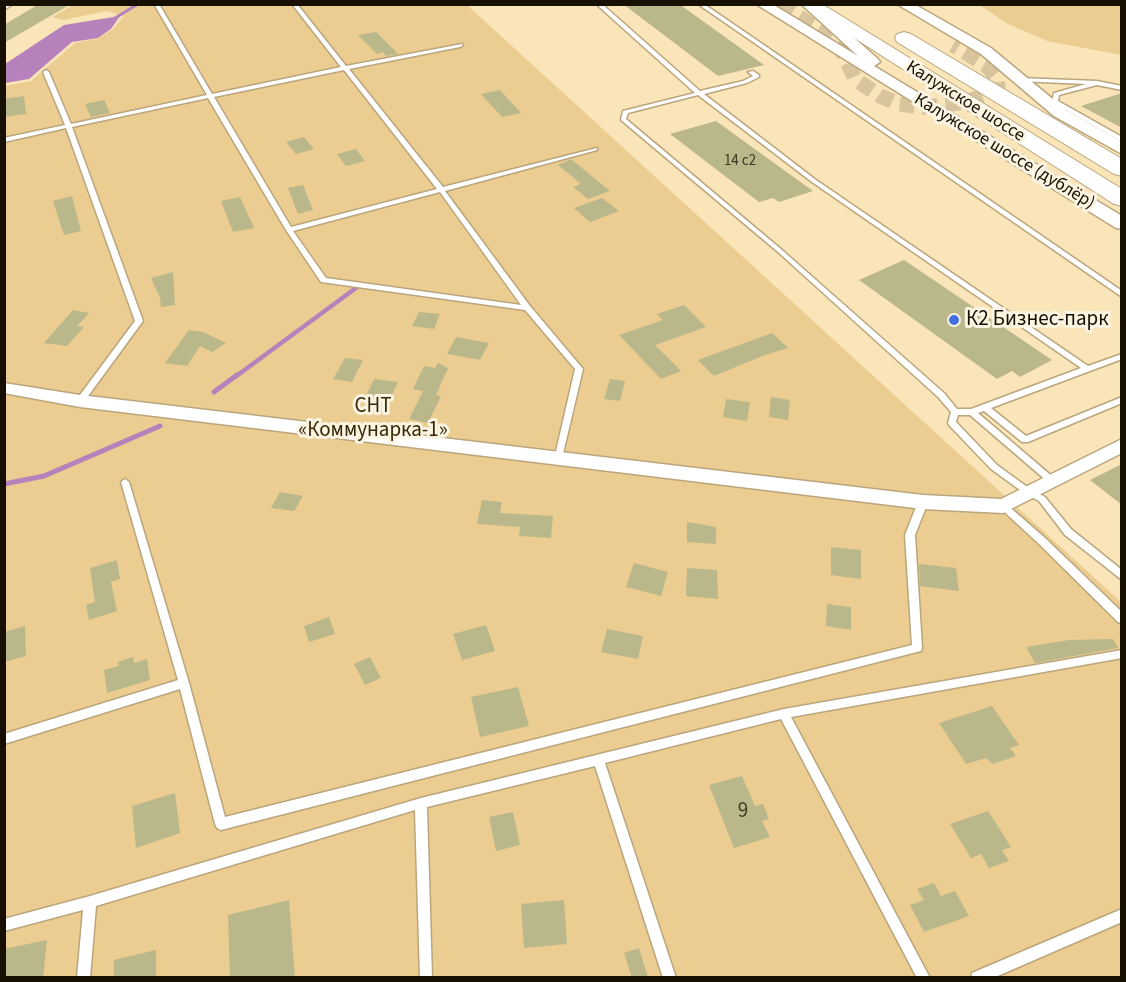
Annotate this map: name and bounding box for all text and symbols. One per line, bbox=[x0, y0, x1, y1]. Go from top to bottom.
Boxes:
street label: Калужское шоссе bbox=[902, 57, 1028, 147]
street label: Калужское шоссе (дублёр) bbox=[910, 89, 1098, 215]
house number: 14 с2 bbox=[724, 153, 756, 171]
place label: К2 Бизнес-парк bbox=[966, 307, 1109, 333]
marker: К2 Бизнес-парк bbox=[947, 313, 961, 327]
park label: СНТ «Коммунарка-1» bbox=[298, 394, 448, 444]
house number: 9 bbox=[738, 799, 748, 825]

